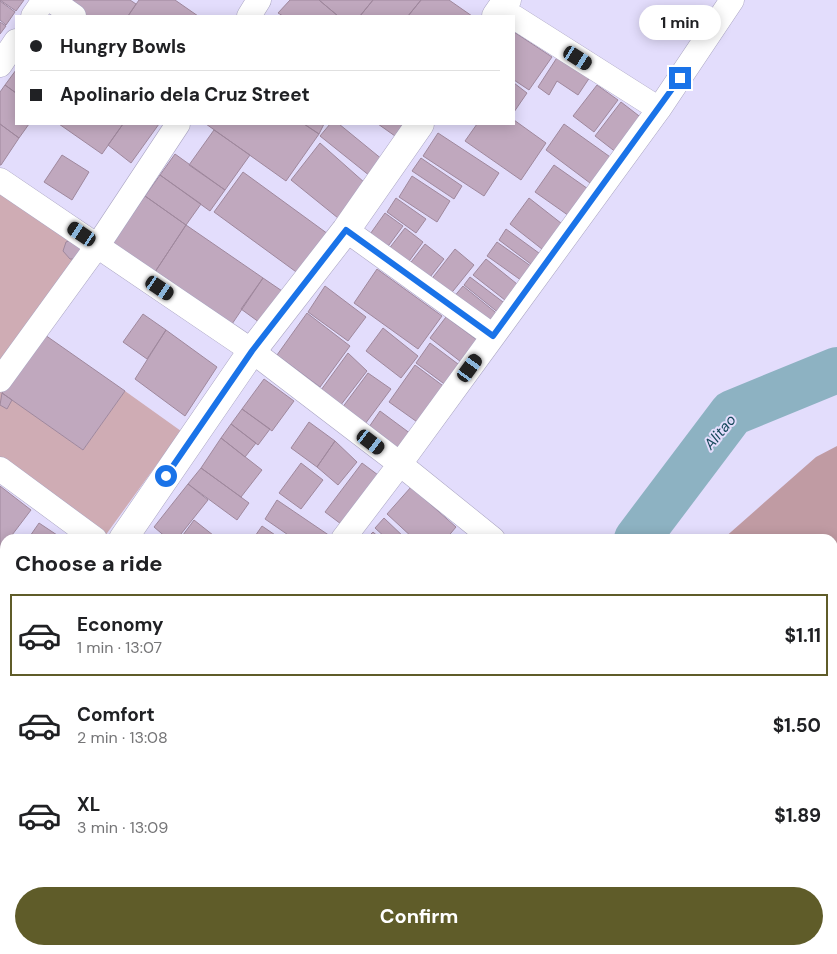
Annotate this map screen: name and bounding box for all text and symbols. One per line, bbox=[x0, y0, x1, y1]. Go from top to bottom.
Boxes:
callout: 1 min bbox=[639, 5, 721, 40]
text: 1 min bbox=[661, 12, 699, 33]
text: Hungry Bowls bbox=[60, 34, 186, 59]
car bbox=[561, 44, 594, 72]
route end bbox=[669, 67, 691, 89]
text: Apolinario dela Cruz Street bbox=[60, 82, 310, 107]
car bbox=[65, 219, 98, 249]
car bbox=[143, 273, 176, 303]
car bbox=[455, 351, 484, 385]
water label: Alitao bbox=[699, 410, 741, 454]
car bbox=[354, 427, 387, 457]
route start bbox=[155, 465, 177, 487]
text: Choose a ride bbox=[15, 549, 163, 578]
text: Economy bbox=[77, 612, 164, 637]
icon: car bbox=[17, 613, 62, 658]
text: $1.11 bbox=[785, 623, 821, 648]
text: 1 min · 13:07 bbox=[77, 637, 162, 658]
text: Comfort bbox=[77, 702, 155, 727]
icon: car bbox=[17, 703, 62, 748]
text: $1.50 bbox=[773, 713, 821, 738]
text: 2 min · 13:08 bbox=[77, 727, 168, 748]
text: XL bbox=[77, 792, 100, 817]
icon: car bbox=[17, 793, 62, 838]
text: $1.89 bbox=[774, 803, 821, 828]
text: 3 min · 13:09 bbox=[77, 817, 168, 838]
button: Confirm bbox=[15, 887, 823, 945]

